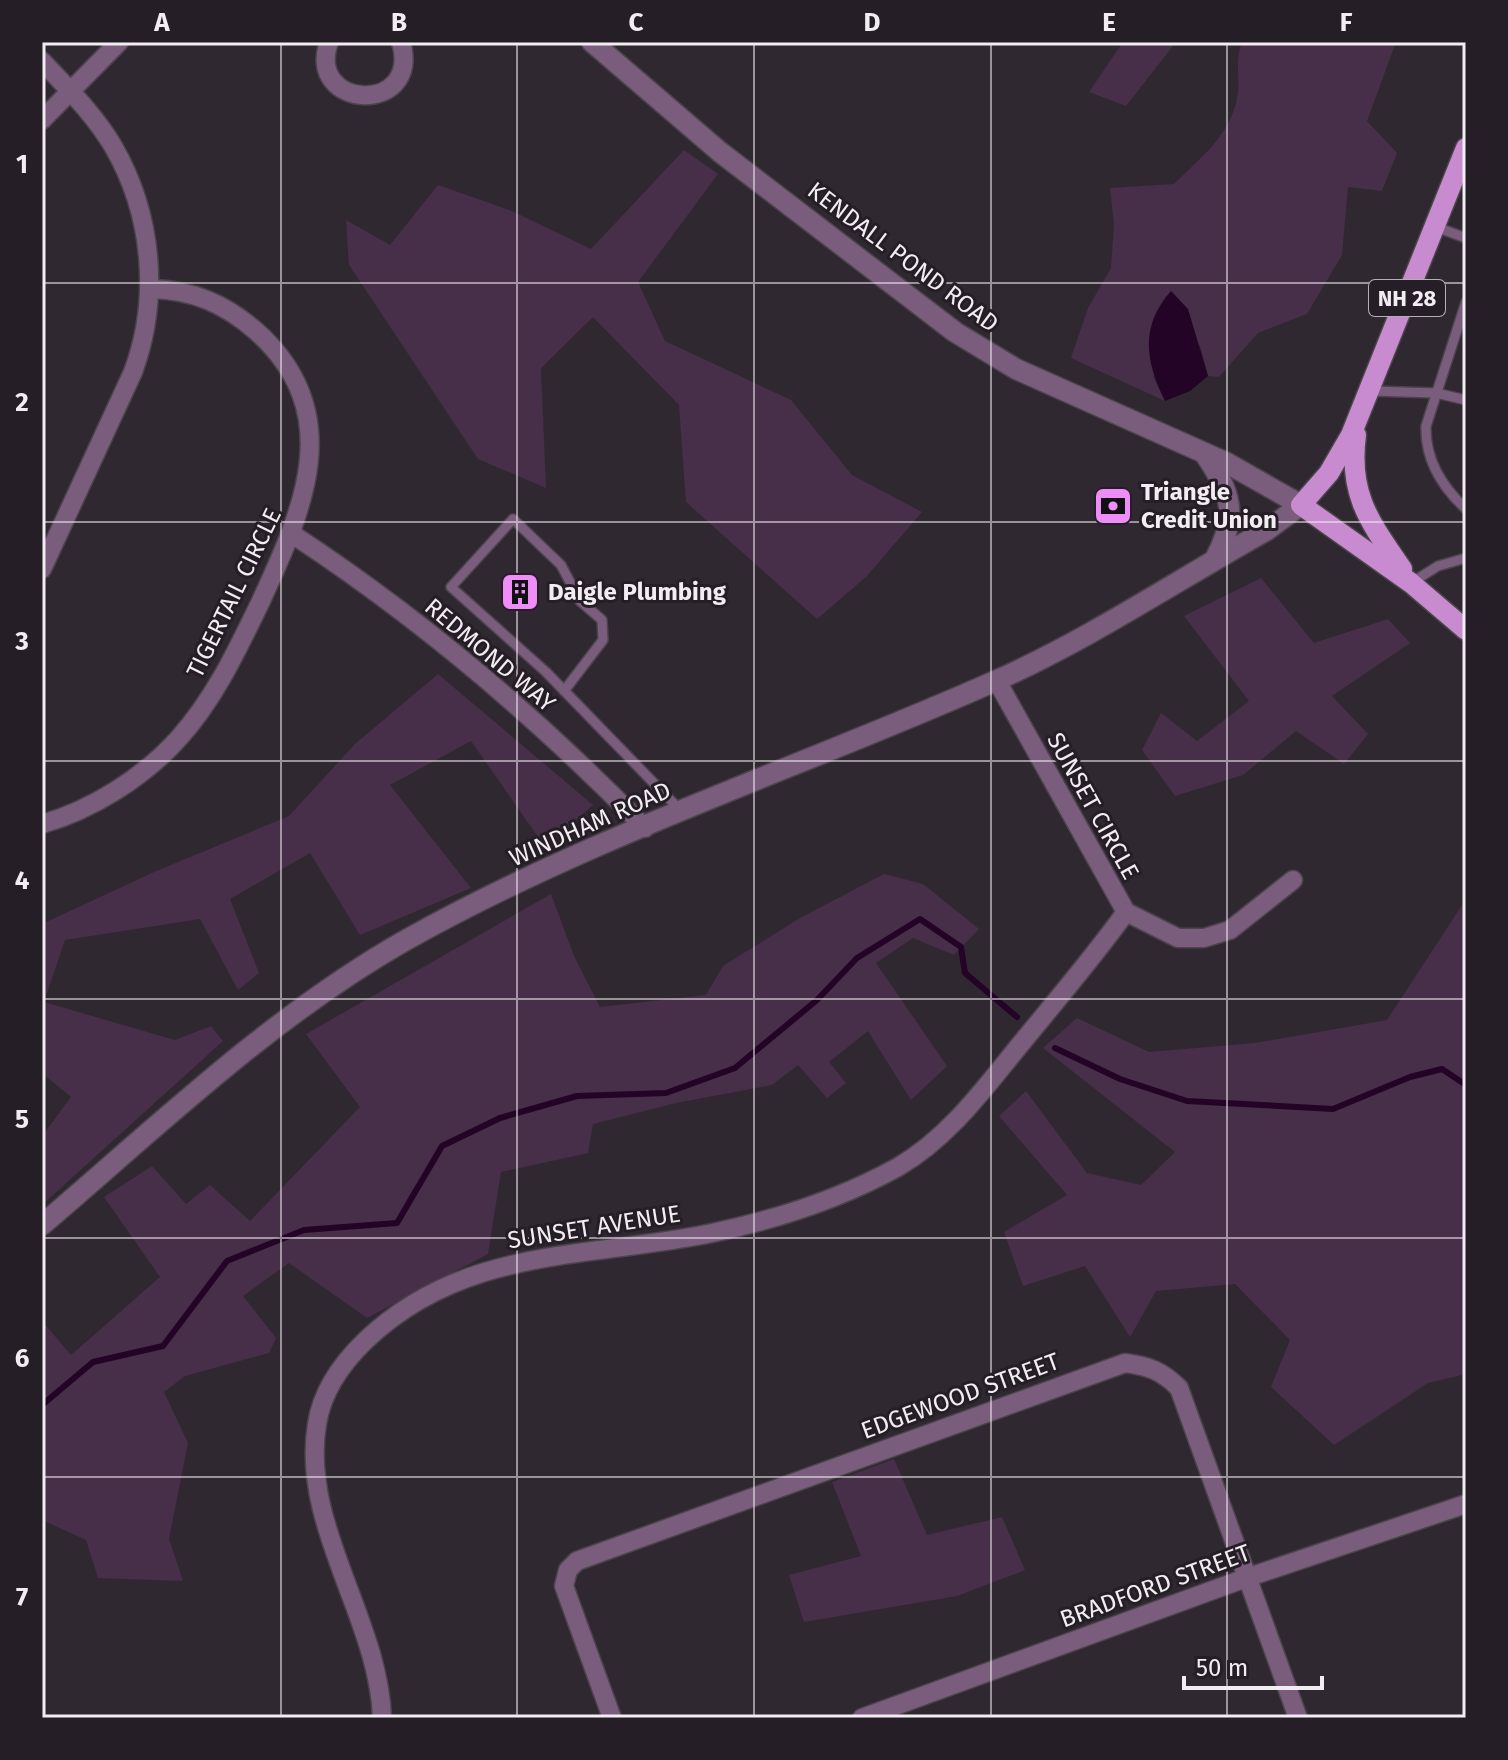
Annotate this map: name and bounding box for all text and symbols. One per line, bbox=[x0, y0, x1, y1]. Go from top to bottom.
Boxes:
text: A bbox=[153, 7, 170, 38]
text: B bbox=[391, 7, 407, 38]
text: C bbox=[629, 7, 644, 38]
text: D bbox=[864, 7, 881, 38]
text: E bbox=[1102, 7, 1116, 38]
text: F bbox=[1340, 7, 1353, 38]
text: 1 bbox=[16, 149, 28, 180]
street label: KENDALL POND ROAD bbox=[802, 176, 1004, 338]
road number: NH 28 bbox=[1369, 280, 1445, 316]
text: 2 bbox=[15, 387, 29, 418]
place label: Triangle Credit Union bbox=[1141, 478, 1277, 534]
bank icon: Triangle Credit Union bbox=[1092, 485, 1134, 527]
street label: TIGERTAIL CIRCLE bbox=[181, 504, 287, 682]
building icon: Daigle Plumbing bbox=[499, 571, 541, 613]
place label: Daigle Plumbing bbox=[548, 578, 727, 606]
street label: REDMOND WAY bbox=[419, 592, 561, 718]
text: 3 bbox=[14, 626, 29, 657]
street label: SUNSET CIRCLE bbox=[1041, 728, 1145, 884]
street label: WINDHAM ROAD bbox=[505, 776, 675, 872]
text: 4 bbox=[15, 865, 30, 896]
text: 5 bbox=[15, 1104, 29, 1135]
street label: SUNSET AVENUE bbox=[505, 1200, 683, 1254]
text: 6 bbox=[15, 1343, 30, 1374]
street label: EDGEWOOD STREET bbox=[857, 1347, 1063, 1445]
street label: BRADFORD STREET bbox=[1056, 1538, 1254, 1633]
text: 7 bbox=[16, 1582, 28, 1613]
scale bar bbox=[1184, 1640, 1322, 1690]
text: 50 m bbox=[1196, 1654, 1248, 1682]

